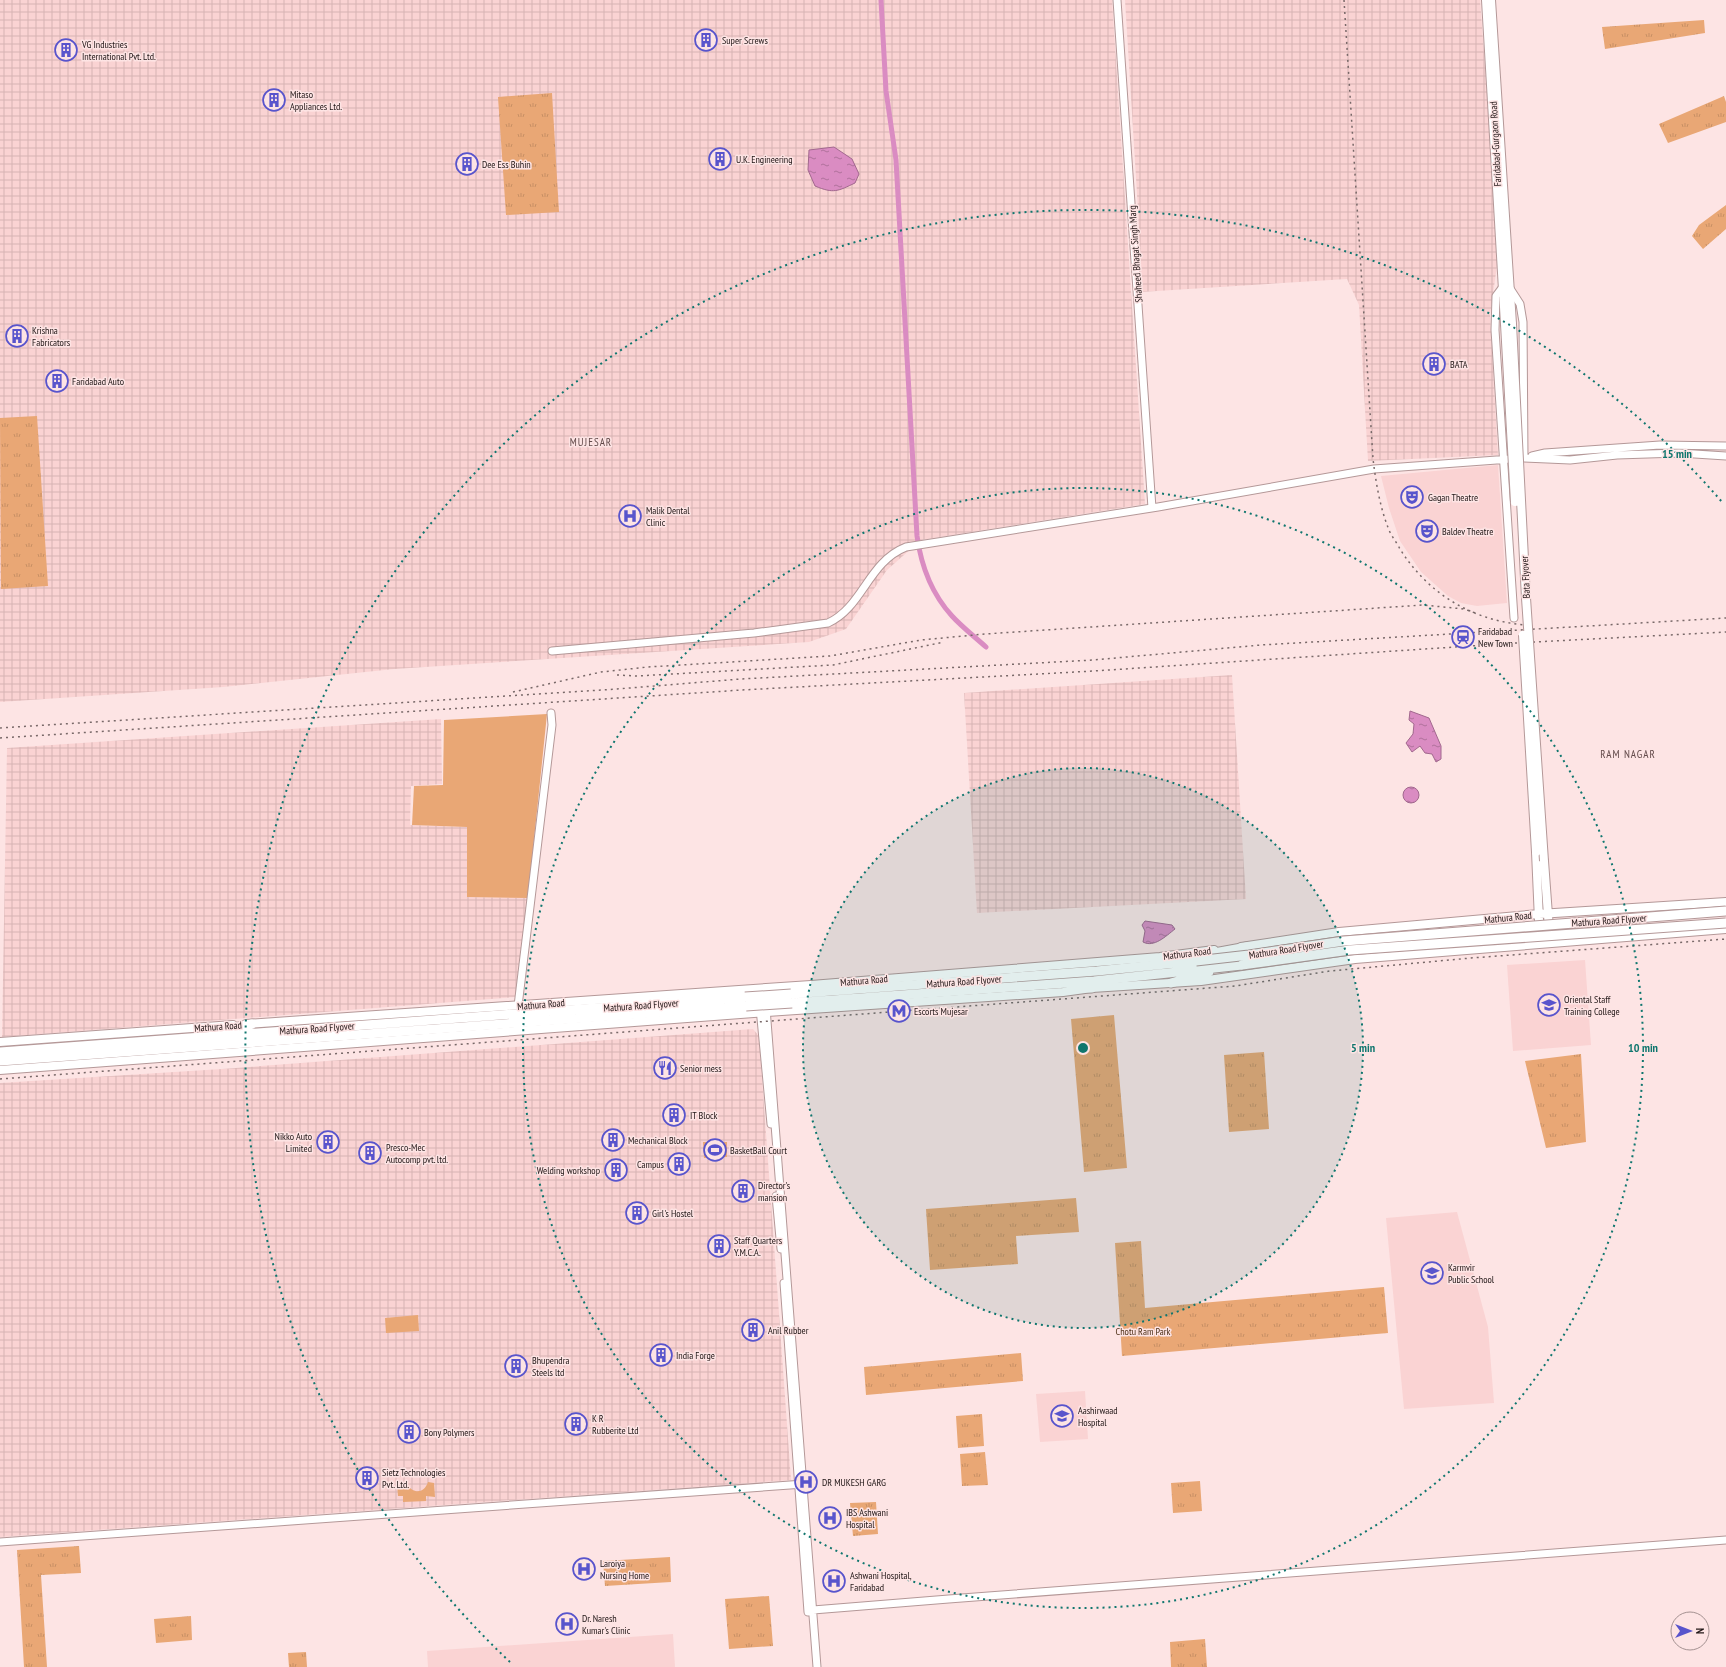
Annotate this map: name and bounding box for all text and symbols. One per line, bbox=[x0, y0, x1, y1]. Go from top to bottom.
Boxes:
building icon: Super Screws bbox=[693, 27, 719, 53]
place label: Super Screws bbox=[722, 34, 768, 47]
building icon: VG Industries International Pvt. Ltd. bbox=[53, 37, 79, 63]
place label: VG Industries International Pvt. Ltd. bbox=[81, 38, 156, 63]
building icon: Mitaso Appliances Ltd. bbox=[261, 87, 287, 113]
place label: Mitaso Appliances Ltd. bbox=[290, 88, 342, 113]
street label: Faridabad-Gurgaon Road bbox=[1487, 101, 1504, 187]
building icon: U.K. Engineering bbox=[707, 146, 733, 172]
building icon: Dee Ess Buhin bbox=[454, 151, 480, 177]
place label: U.K. Engineering bbox=[736, 153, 793, 166]
place label: Dee Ess Buhin bbox=[482, 158, 531, 171]
street label: Shaheed Bhagat Singh Marg bbox=[1126, 205, 1145, 303]
building icon: Krishna Fabricators bbox=[4, 323, 30, 349]
place label: Krishna Fabricators bbox=[32, 324, 71, 349]
building icon: BATA bbox=[1421, 351, 1447, 377]
place label: BATA bbox=[1450, 358, 1468, 371]
building icon: Faridabad Auto bbox=[44, 368, 70, 394]
place label: Faridabad Auto bbox=[72, 375, 124, 388]
district label: MUJESAR bbox=[570, 435, 612, 449]
text: 15 min bbox=[1662, 446, 1692, 461]
theatre icon: Gagan Theatre bbox=[1399, 484, 1425, 510]
place label: Gagan Theatre bbox=[1428, 491, 1478, 504]
hospital icon: Malik Dental Clinic bbox=[617, 503, 643, 529]
place label: Malik Dental Clinic bbox=[646, 504, 690, 529]
theatre icon: Baldev Theatre bbox=[1414, 518, 1440, 544]
place label: Baldev Theatre bbox=[1442, 525, 1493, 538]
street label: Bata Flyover bbox=[1518, 555, 1533, 599]
station icon: Faridabad New Town bbox=[1450, 624, 1476, 650]
place label: Faridabad New Town bbox=[1478, 625, 1513, 650]
district label: RAM NAGAR bbox=[1600, 747, 1656, 761]
street label: Mathura Road bbox=[1484, 909, 1532, 926]
street label: Mathura Road Flyover bbox=[1571, 911, 1647, 930]
street label: Mathura Road Flyover bbox=[1248, 937, 1324, 962]
street label: Mathura Road bbox=[1163, 944, 1212, 963]
street label: Mathura Road bbox=[840, 972, 888, 989]
street label: Mathura Road Flyover bbox=[926, 972, 1002, 991]
school or university icon: Oriental Staff Training College bbox=[1536, 992, 1562, 1018]
place label: Oriental Staff Training College bbox=[1564, 993, 1620, 1018]
street label: Mathura Road bbox=[517, 996, 565, 1013]
street label: Mathura Road Flyover bbox=[603, 996, 679, 1015]
metro station icon: Escorts Mujesar bbox=[886, 998, 912, 1024]
place label: Escorts Mujesar bbox=[914, 1005, 968, 1018]
street label: Mathura Road bbox=[194, 1018, 242, 1035]
street label: Mathura Road Flyover bbox=[279, 1019, 355, 1038]
text: 5 min bbox=[1351, 1040, 1375, 1055]
text: 10 min bbox=[1628, 1040, 1658, 1055]
centre of rings bbox=[1076, 1041, 1090, 1055]
restaurant icon: Senior mess bbox=[652, 1055, 678, 1081]
place label: Senior mess bbox=[680, 1062, 722, 1075]
building icon: IT Block bbox=[661, 1102, 687, 1128]
place label: IT Block bbox=[690, 1109, 718, 1122]
building icon: Mechanical Block bbox=[600, 1127, 626, 1153]
building icon: Nikko Auto Limited bbox=[315, 1129, 341, 1155]
place label: Nikko Auto Limited bbox=[275, 1130, 312, 1155]
place label: Mechanical Block bbox=[628, 1134, 688, 1147]
sports icon: BasketBall Court bbox=[702, 1137, 728, 1163]
building icon: Presco-Mec Autocomp pvt. ltd. bbox=[357, 1140, 383, 1166]
place label: Presco-Mec Autocomp pvt. ltd. bbox=[386, 1141, 448, 1166]
place label: BasketBall Court bbox=[730, 1144, 787, 1157]
building icon: Campus bbox=[666, 1151, 692, 1177]
building icon: Welding workshop bbox=[603, 1157, 629, 1183]
place label: Campus bbox=[637, 1158, 665, 1171]
place label: Welding workshop bbox=[537, 1164, 600, 1177]
building icon: Director's mansion bbox=[730, 1178, 756, 1204]
place label: Director's mansion bbox=[758, 1179, 791, 1204]
building icon: Girl's Hostel bbox=[624, 1200, 650, 1226]
place label: Girl's Hostel bbox=[652, 1207, 694, 1220]
building icon: Staff Quarters Y.M.C.A. bbox=[706, 1233, 732, 1259]
place label: Staff Quarters Y.M.C.A. bbox=[734, 1234, 783, 1259]
school or university icon: Karmvir Public School bbox=[1419, 1260, 1445, 1286]
place label: Karmvir Public School bbox=[1448, 1261, 1495, 1286]
building icon: Anil Rubber bbox=[740, 1317, 766, 1343]
place label: Anil Rubber bbox=[768, 1324, 809, 1337]
park label: Chotu Ram Park bbox=[1116, 1325, 1171, 1338]
building icon: India Forge bbox=[648, 1342, 674, 1368]
place label: India Forge bbox=[676, 1349, 715, 1362]
building icon: Bhupendra Steels ltd bbox=[503, 1353, 529, 1379]
place label: Bhupendra Steels ltd bbox=[532, 1354, 569, 1379]
school or university icon: Aashirwaad Hospital bbox=[1049, 1403, 1075, 1429]
place label: Aashirwaad Hospital bbox=[1078, 1404, 1118, 1429]
building icon: K R Rubberite Ltd bbox=[563, 1411, 589, 1437]
place label: K R Rubberite Ltd bbox=[592, 1412, 639, 1437]
building icon: Bony Polymers bbox=[396, 1419, 422, 1445]
place label: Bony Polymers bbox=[424, 1426, 475, 1439]
building icon: Sietz Technologies Pvt. Ltd. bbox=[354, 1465, 380, 1491]
place label: Sietz Technologies Pvt. Ltd. bbox=[382, 1466, 446, 1491]
hospital icon: DR MUKESH GARG bbox=[793, 1469, 819, 1495]
place label: DR MUKESH GARG bbox=[822, 1476, 886, 1489]
hospital icon: IBS Ashwani Hospital bbox=[817, 1505, 843, 1531]
place label: IBS Ashwani Hospital bbox=[846, 1506, 888, 1531]
hospital icon: Laroiya Nursing Home bbox=[571, 1556, 597, 1582]
place label: Laroiya Nursing Home bbox=[600, 1557, 649, 1582]
hospital icon: Ashwani Hospital, Faridabad bbox=[821, 1568, 847, 1594]
place label: Ashwani Hospital, Faridabad bbox=[850, 1569, 912, 1594]
hospital icon: Dr. Naresh Kumar's Clinic bbox=[554, 1611, 580, 1637]
north arrow bbox=[1670, 1611, 1710, 1651]
place label: Dr. Naresh Kumar's Clinic bbox=[582, 1612, 631, 1637]
text: N bbox=[1693, 1628, 1707, 1634]

